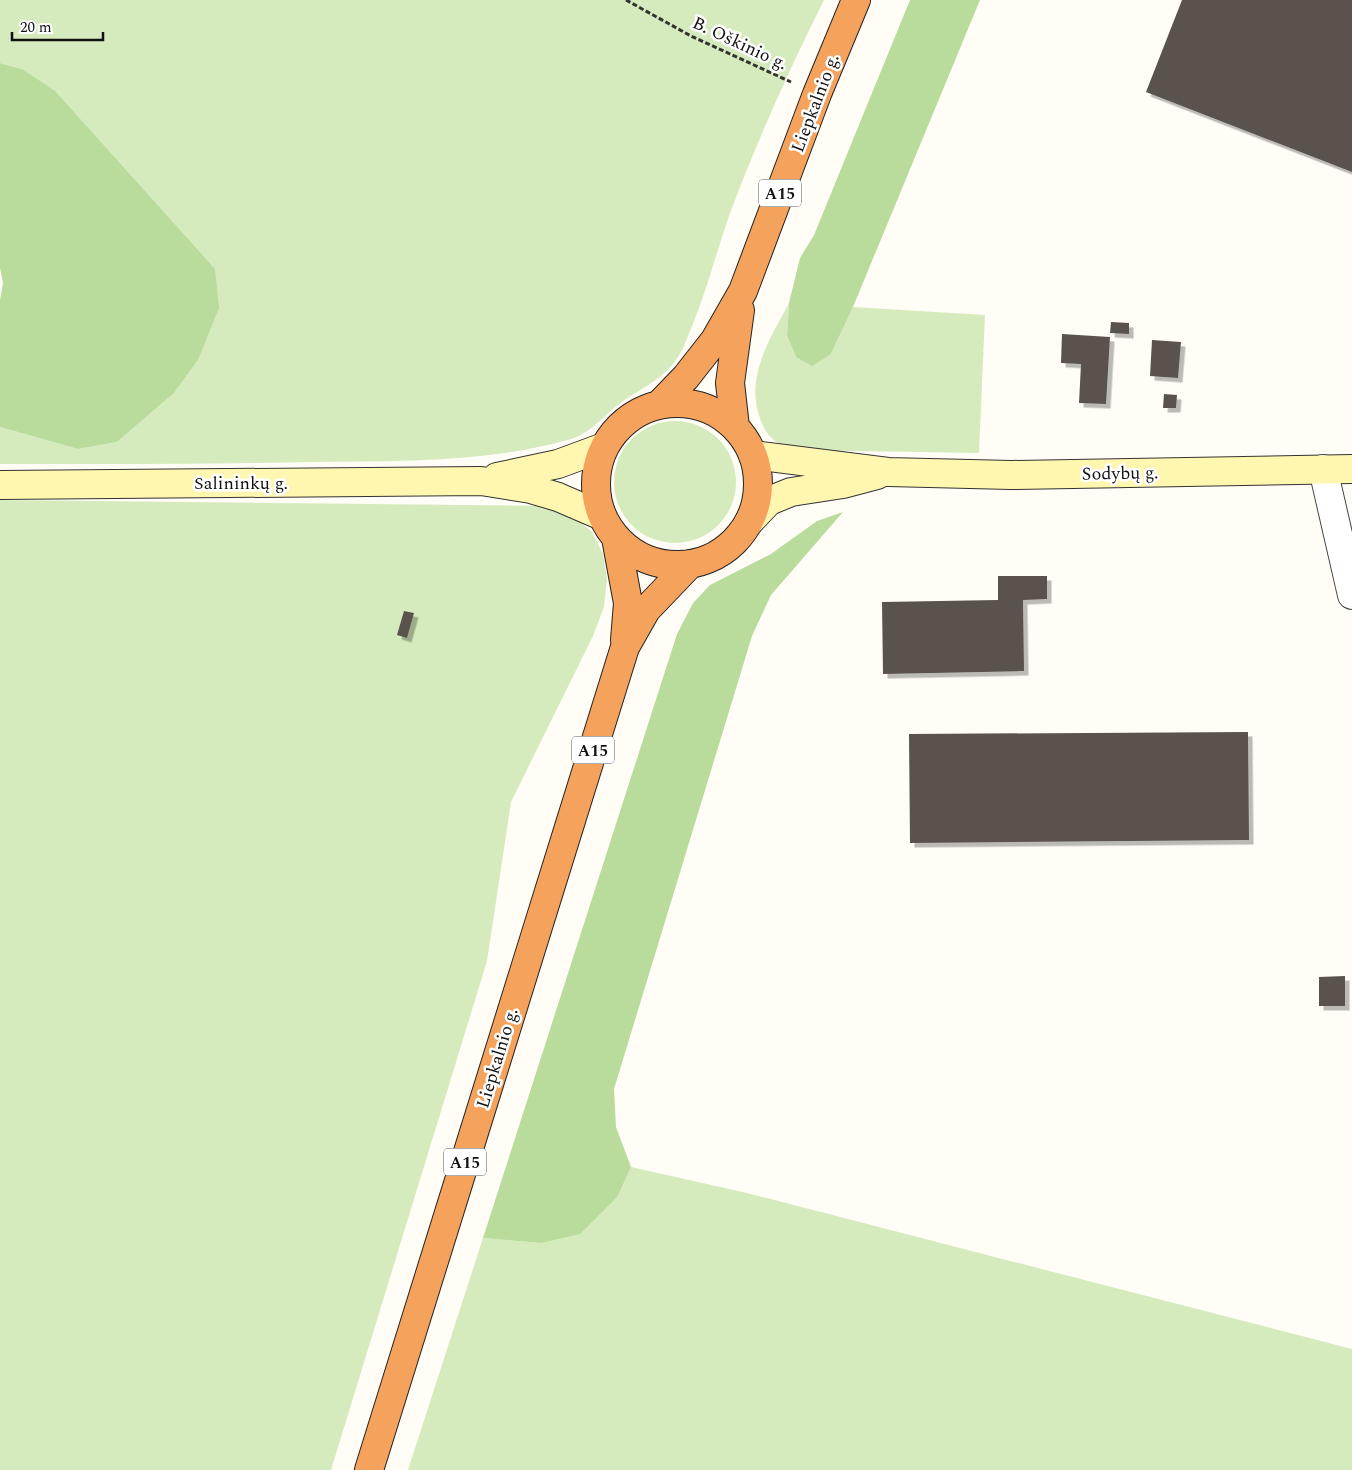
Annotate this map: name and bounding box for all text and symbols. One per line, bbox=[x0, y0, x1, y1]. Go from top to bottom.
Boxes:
scale bar bbox=[12, 10, 104, 42]
street label: B. Oškinio g. bbox=[688, 10, 792, 77]
text: 20 m bbox=[20, 16, 52, 39]
street label: Liepkalnio g. bbox=[784, 50, 847, 156]
road number: A15 bbox=[759, 180, 801, 207]
street label: Sodybų g. bbox=[1081, 459, 1159, 488]
street label: Salininkų g. bbox=[194, 470, 288, 497]
road number: A15 bbox=[572, 736, 614, 764]
street label: Liepkalnio g. bbox=[469, 1005, 526, 1112]
road number: A15 bbox=[444, 1148, 486, 1176]

